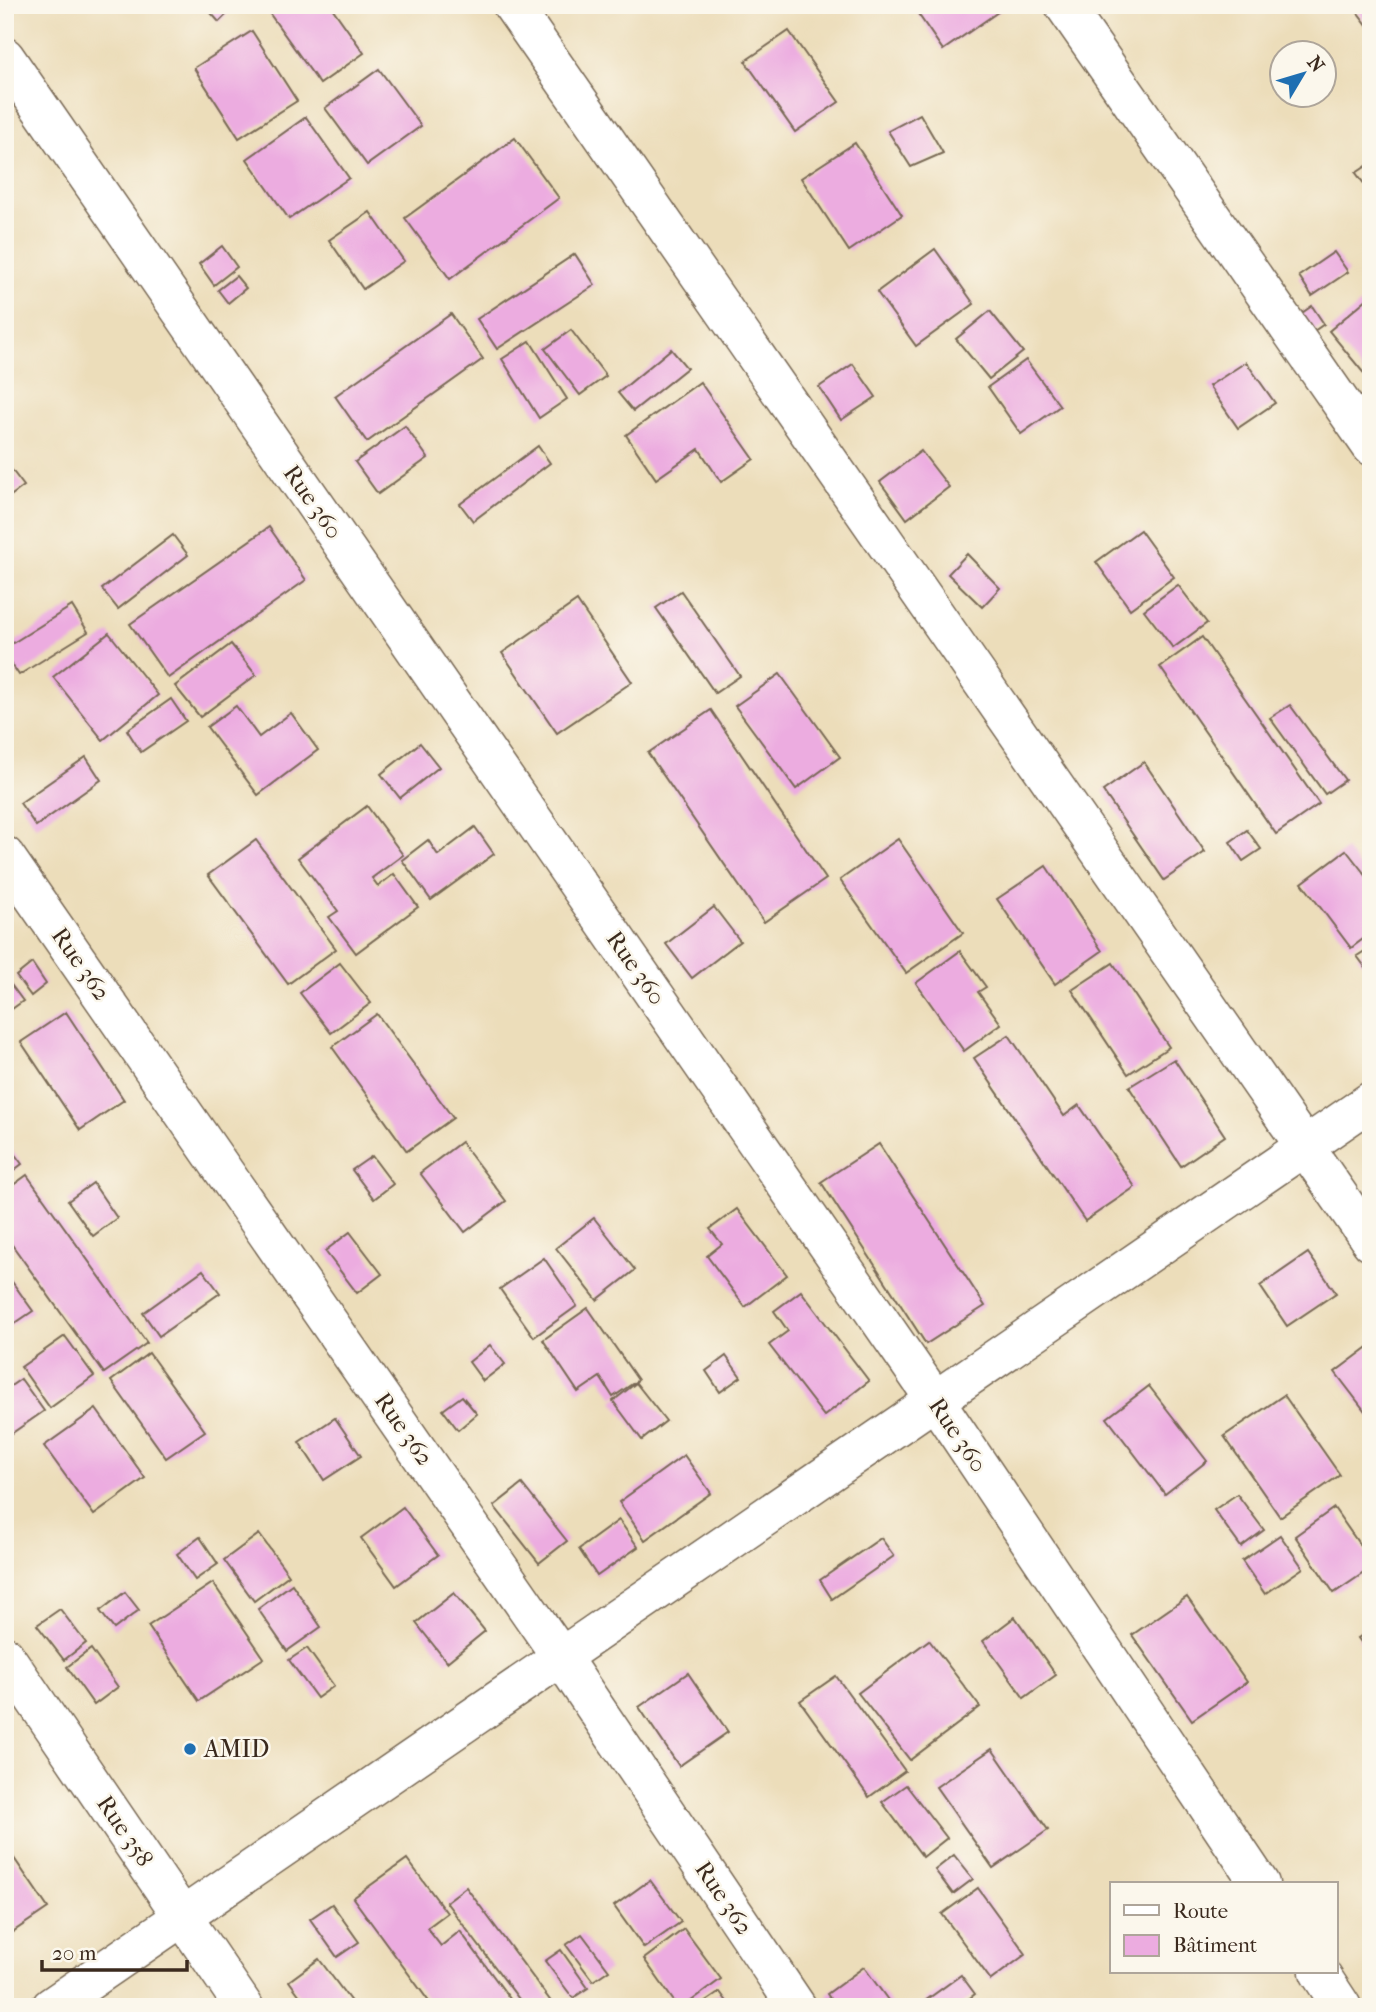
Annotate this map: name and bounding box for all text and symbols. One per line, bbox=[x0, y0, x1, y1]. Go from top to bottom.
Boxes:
north arrow bbox=[1268, 38, 1338, 108]
text: N bbox=[1303, 52, 1329, 77]
street label: Rue 360 bbox=[278, 460, 348, 544]
street label: Rue 362 bbox=[46, 922, 116, 1006]
street label: Rue 360 bbox=[601, 926, 671, 1010]
street label: Rue 362 bbox=[369, 1387, 439, 1471]
street label: Rue 360 bbox=[923, 1393, 993, 1477]
place label: AMID bbox=[203, 1735, 269, 1763]
marker: AMID bbox=[182, 1741, 198, 1757]
street label: Rue 358 bbox=[91, 1790, 159, 1872]
street label: Rue 362 bbox=[689, 1856, 759, 1940]
legend bbox=[1110, 1882, 1338, 1974]
text: Route bbox=[1173, 1899, 1228, 1923]
scale bar bbox=[42, 1928, 187, 1972]
text: Bâtiment bbox=[1173, 1933, 1258, 1957]
text: 20 m bbox=[52, 1941, 97, 1965]

